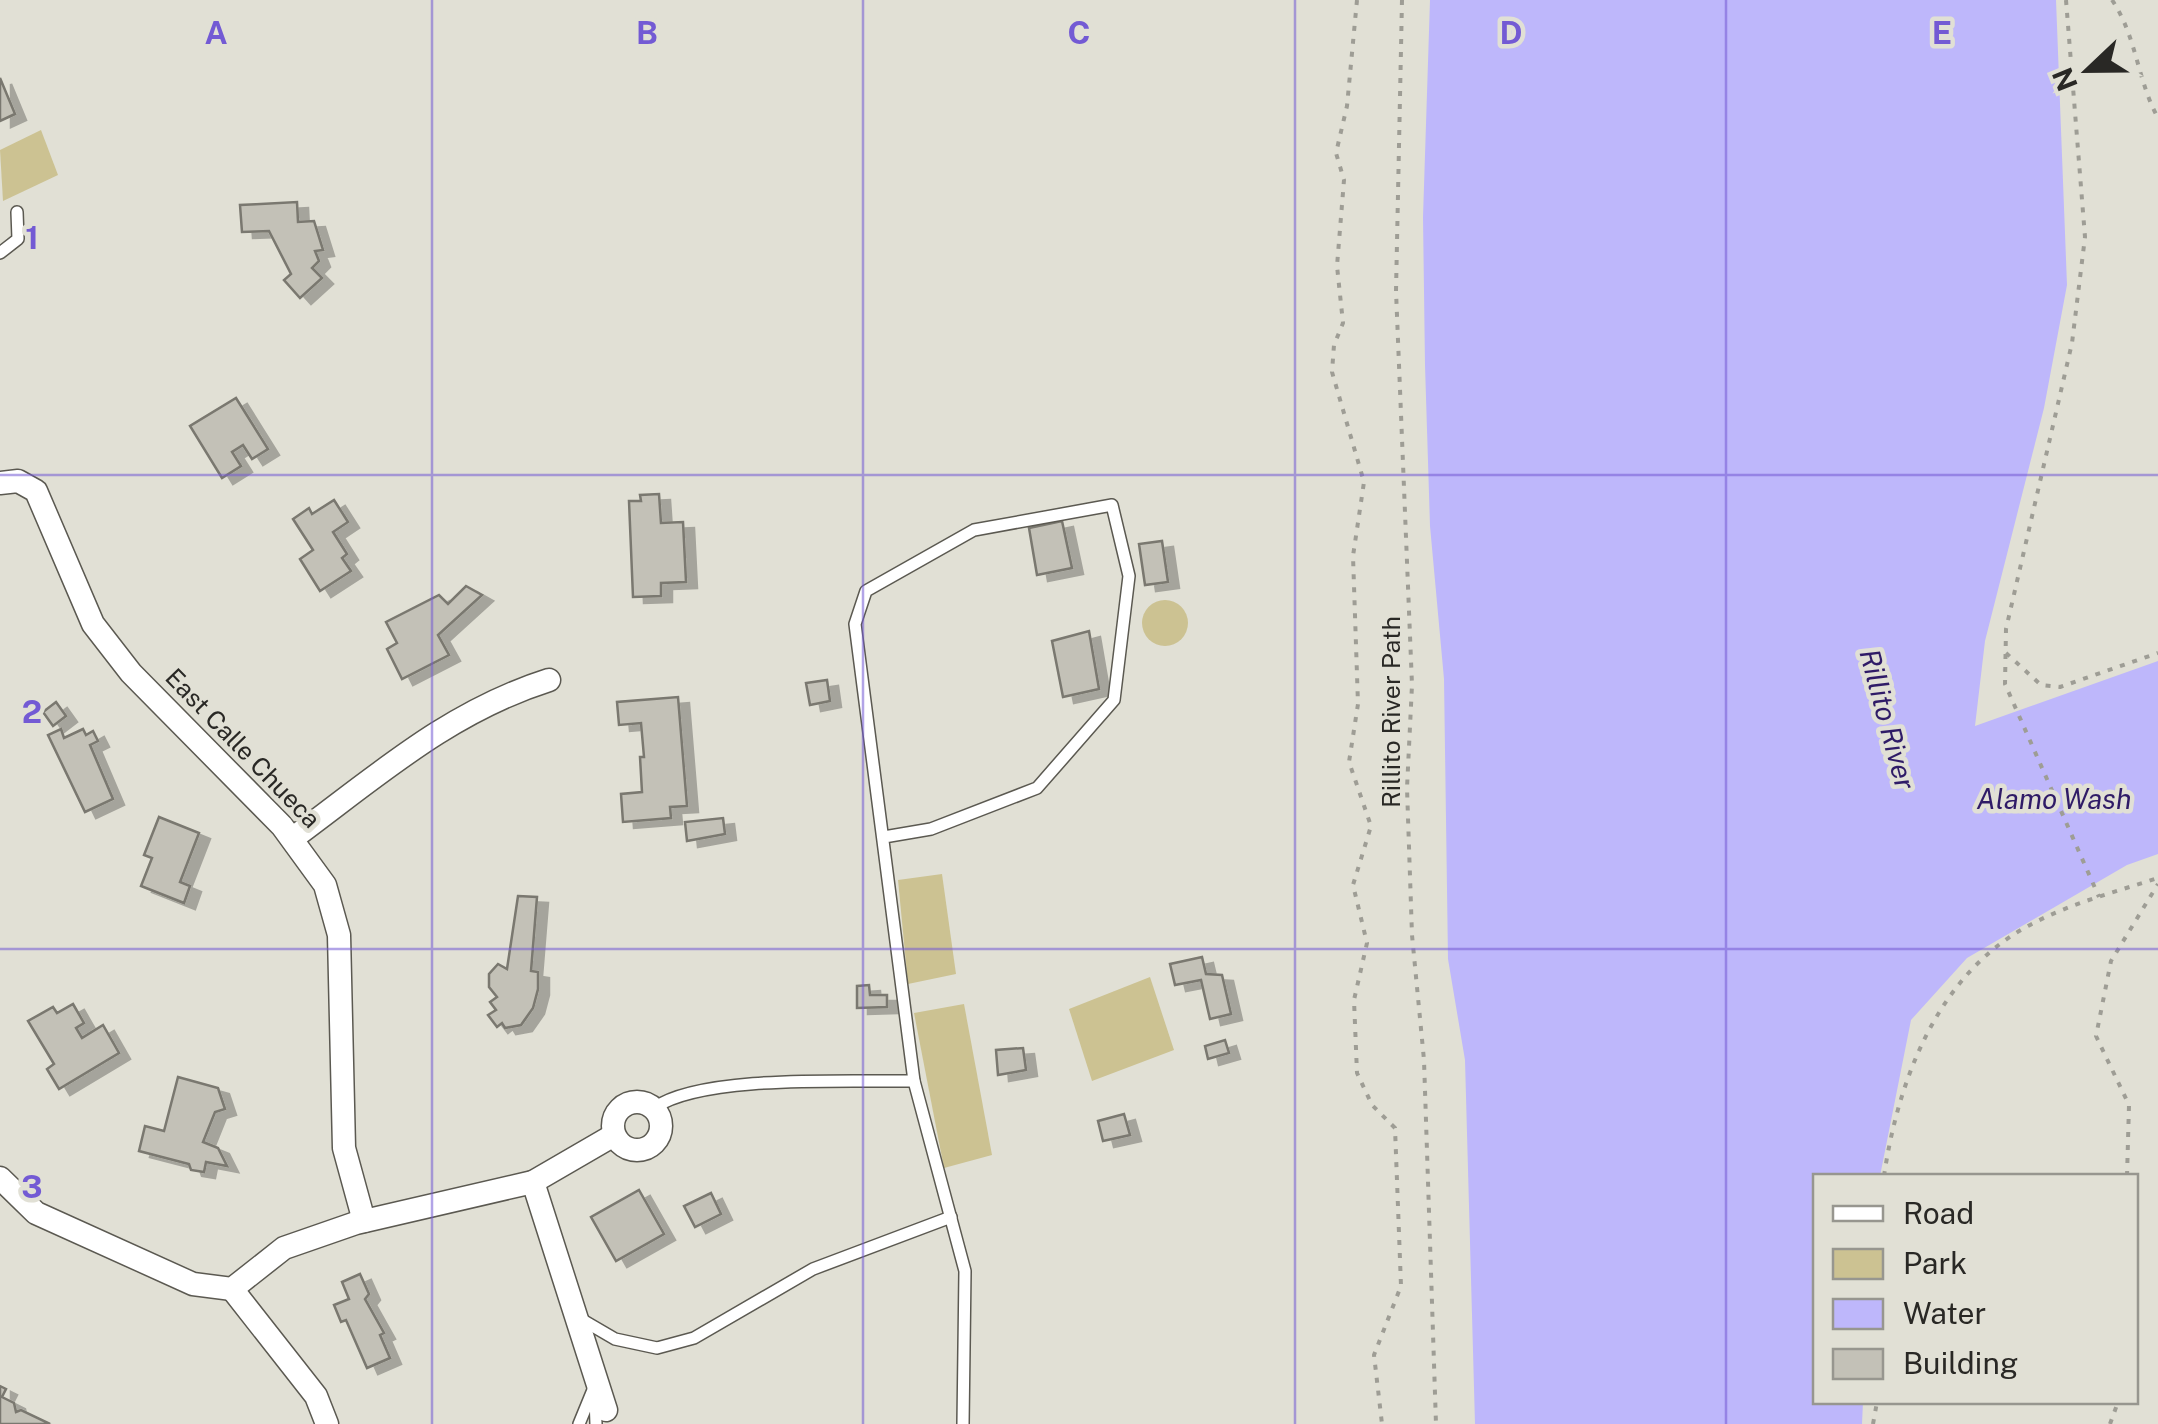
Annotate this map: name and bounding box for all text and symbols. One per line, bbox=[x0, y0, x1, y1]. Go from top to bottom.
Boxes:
text: A bbox=[204, 14, 228, 51]
text: B bbox=[636, 14, 658, 51]
text: C bbox=[1068, 14, 1090, 51]
text: D bbox=[1499, 14, 1523, 51]
text: E bbox=[1932, 14, 1952, 51]
north arrow bbox=[2038, 20, 2138, 120]
text: N bbox=[2045, 63, 2084, 96]
text: 1 bbox=[25, 219, 39, 256]
street label: Rillito River Path bbox=[1376, 616, 1406, 808]
water label: Rillito River bbox=[1853, 645, 1923, 793]
street label: East Calle Chueca bbox=[159, 662, 327, 834]
text: 2 bbox=[22, 693, 42, 730]
water label: Alamo Wash bbox=[1977, 782, 2131, 815]
text: 3 bbox=[21, 1168, 43, 1205]
legend bbox=[1813, 1174, 2138, 1404]
text: Road bbox=[1903, 1195, 1974, 1231]
text: Park bbox=[1903, 1245, 1967, 1281]
text: Water bbox=[1903, 1295, 1986, 1331]
text: Building bbox=[1903, 1345, 2018, 1381]

